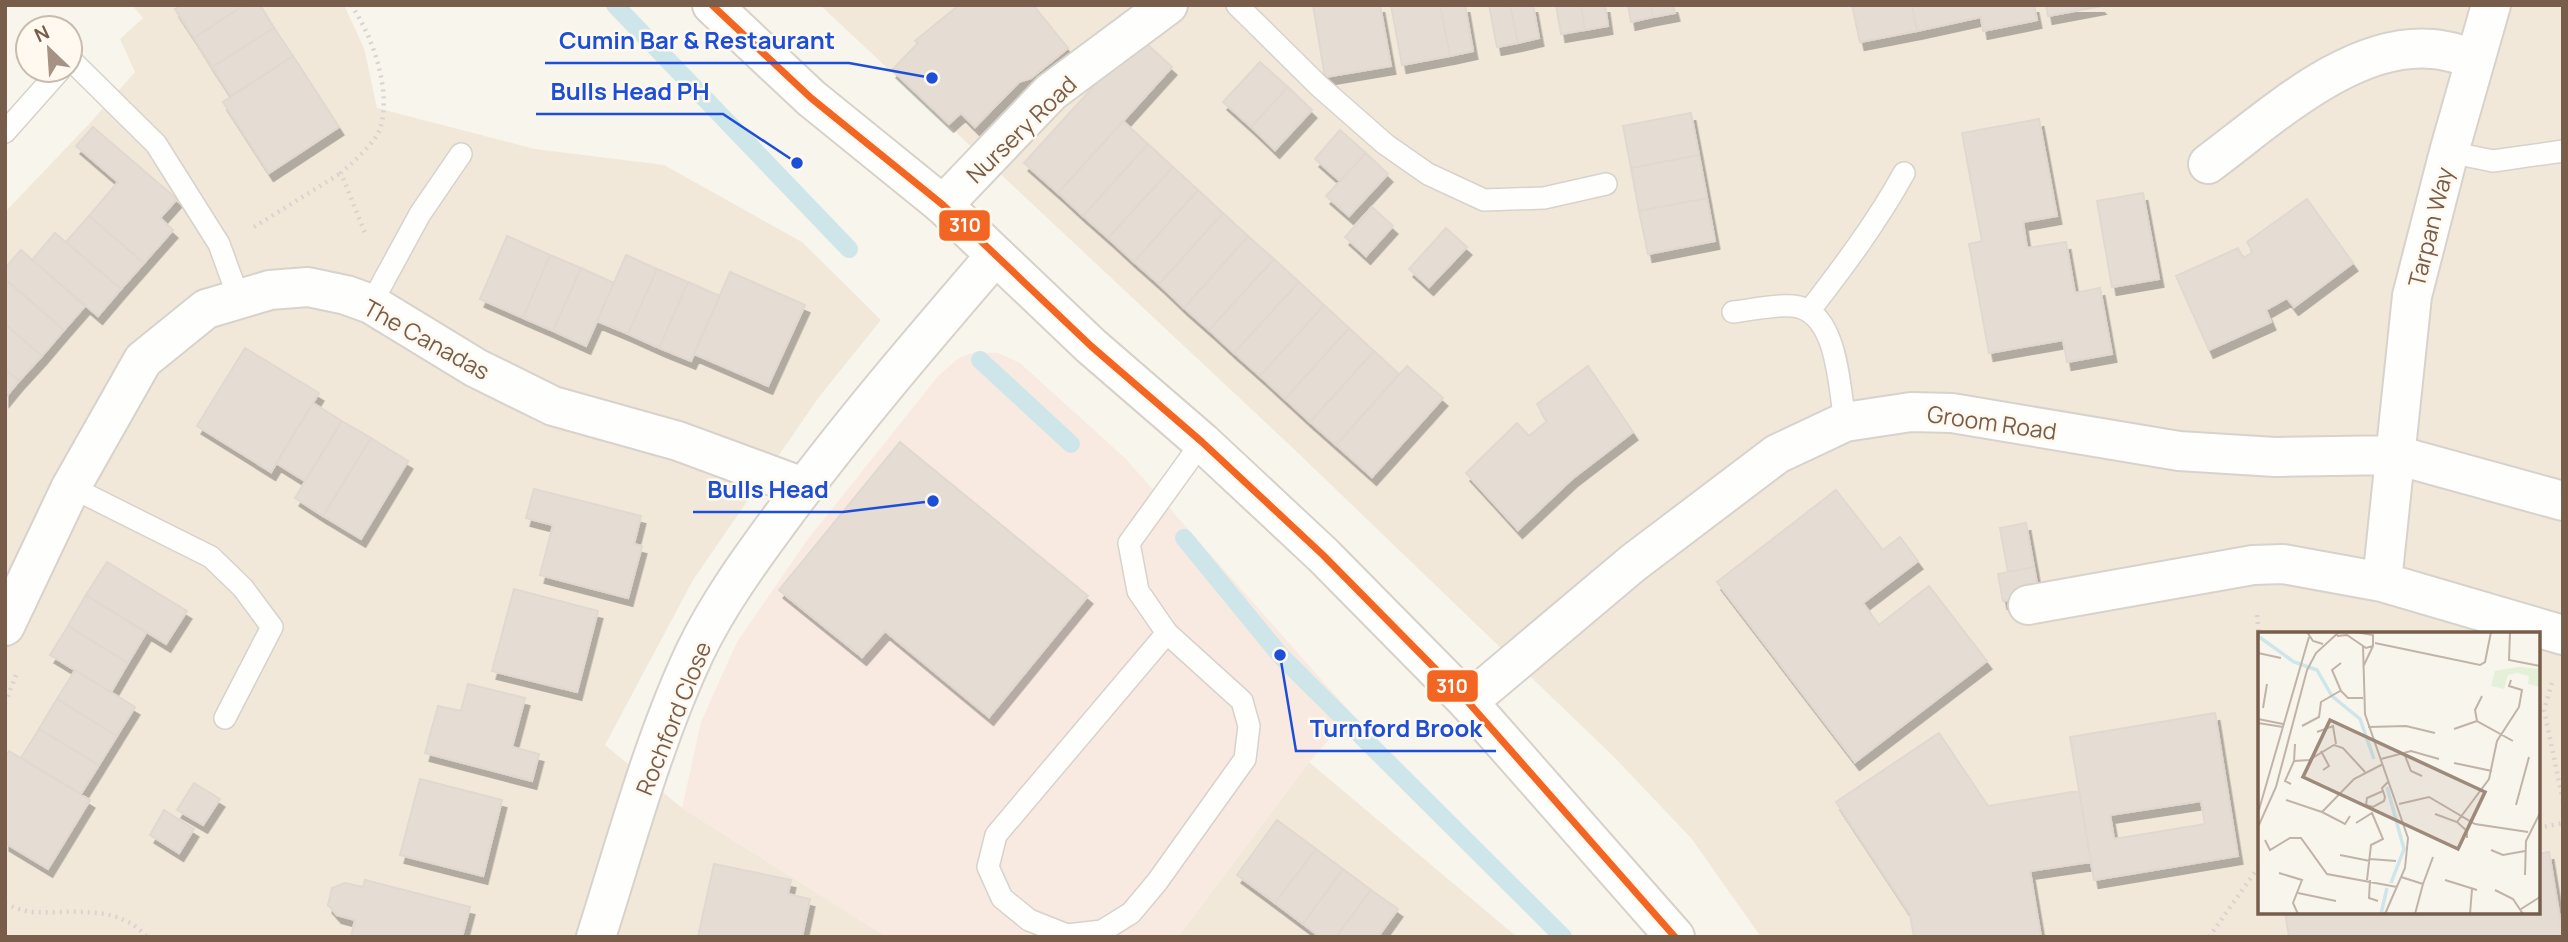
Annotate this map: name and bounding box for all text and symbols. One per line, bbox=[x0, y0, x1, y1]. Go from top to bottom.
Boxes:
north arrow bbox=[14, 14, 84, 84]
callout: Cumin Bar & Restaurant bbox=[545, 18, 849, 63]
text: N bbox=[30, 19, 53, 48]
text: Cumin Bar & Restaurant bbox=[559, 23, 835, 56]
street label: Nursery Road bbox=[959, 68, 1083, 190]
callout: Bulls Head PH bbox=[536, 69, 723, 114]
text: Bulls Head PH bbox=[550, 74, 710, 107]
street label: Tarpan Way bbox=[2400, 164, 2460, 290]
line badge: 310 bbox=[938, 209, 991, 242]
text: 310 bbox=[949, 212, 981, 238]
street label: The Canadas bbox=[358, 291, 496, 387]
street label: Groom Road bbox=[1925, 397, 2059, 447]
callout: Bulls Head bbox=[693, 467, 843, 512]
text: Bulls Head bbox=[707, 472, 829, 505]
inset map bbox=[2258, 632, 2540, 914]
street label: Rochford Close bbox=[628, 636, 718, 800]
line badge: 310 bbox=[1426, 669, 1479, 703]
text: 310 bbox=[1436, 673, 1468, 699]
callout: Turnford Brook bbox=[1296, 706, 1496, 751]
text: Turnford Brook bbox=[1310, 711, 1483, 744]

